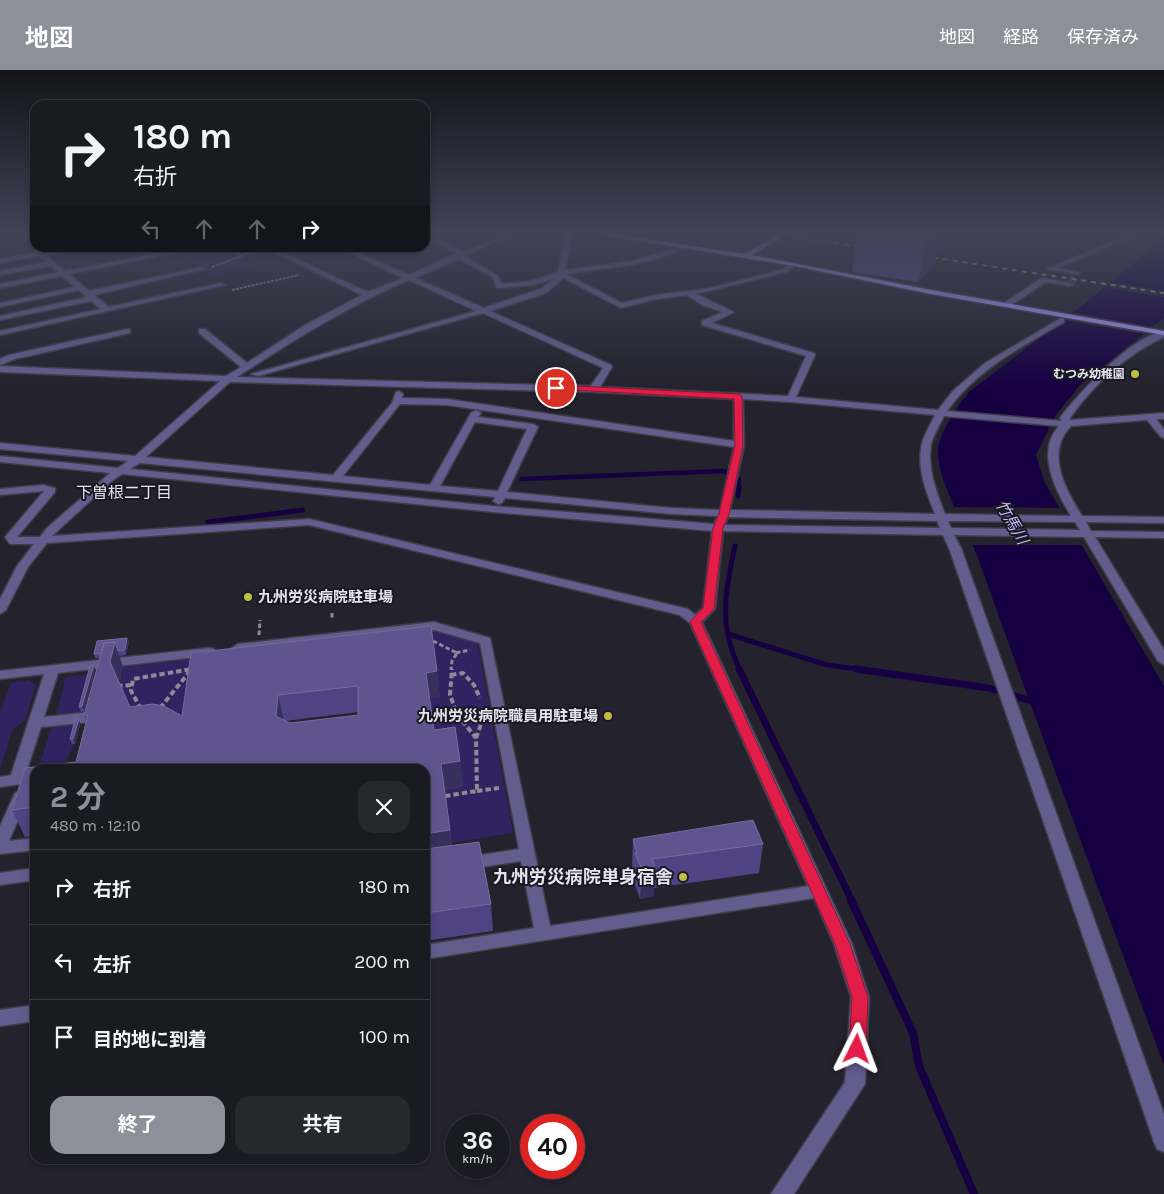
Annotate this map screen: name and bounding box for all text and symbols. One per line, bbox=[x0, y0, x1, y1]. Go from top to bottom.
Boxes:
text: 地図 bbox=[25, 24, 73, 52]
text: 地図 bbox=[939, 26, 975, 48]
text: 経路 bbox=[1003, 26, 1039, 48]
text: 保存済み bbox=[1067, 26, 1139, 48]
text: 180 m bbox=[133, 116, 232, 157]
icon: right bbox=[50, 120, 115, 185]
text: 右折 bbox=[133, 164, 177, 190]
icon: left bbox=[137, 215, 165, 243]
icon: ahead bbox=[190, 215, 218, 243]
icon: ahead bbox=[243, 215, 271, 243]
icon: right bbox=[296, 215, 324, 243]
pin bbox=[535, 367, 577, 409]
place label: むつみ幼稚園 bbox=[1053, 367, 1125, 381]
marker: むつみ幼稚園 bbox=[1129, 368, 1141, 380]
icon: arrive bbox=[542, 374, 570, 402]
district label: 下曽根二丁目 bbox=[76, 483, 172, 502]
water label: 竹馬川 bbox=[992, 496, 1033, 549]
place label: 九州労災病院駐車場 bbox=[258, 588, 393, 606]
marker: 九州労災病院駐車場 bbox=[242, 591, 254, 603]
place label: 九州労災病院職員用駐車場 bbox=[418, 707, 598, 725]
marker: 九州労災病院職員用駐車場 bbox=[602, 710, 614, 722]
text: 2 分 bbox=[50, 779, 106, 815]
button: close bbox=[358, 781, 410, 833]
text: 480 m · 12:10 bbox=[50, 816, 141, 835]
place label: 九州労災病院単身宿舎 bbox=[493, 866, 673, 888]
marker: 九州労災病院単身宿舎 bbox=[677, 871, 689, 883]
icon: right bbox=[50, 873, 78, 901]
text: 180 m bbox=[358, 876, 410, 898]
text: 右折 bbox=[93, 879, 131, 901]
icon: left bbox=[50, 948, 78, 976]
text: 200 m bbox=[354, 951, 410, 973]
text: 左折 bbox=[93, 954, 131, 976]
position arrow bbox=[830, 1022, 882, 1074]
icon: arrive bbox=[50, 1023, 78, 1051]
text: 100 m bbox=[359, 1026, 410, 1048]
text: 目的地に到着 bbox=[93, 1029, 207, 1051]
button: 終了 bbox=[50, 1096, 225, 1154]
button: 共有 bbox=[235, 1096, 410, 1154]
speed limit sign: 40 bbox=[520, 1114, 585, 1179]
text: 36 bbox=[462, 1126, 493, 1155]
text: km/h bbox=[462, 1152, 493, 1166]

